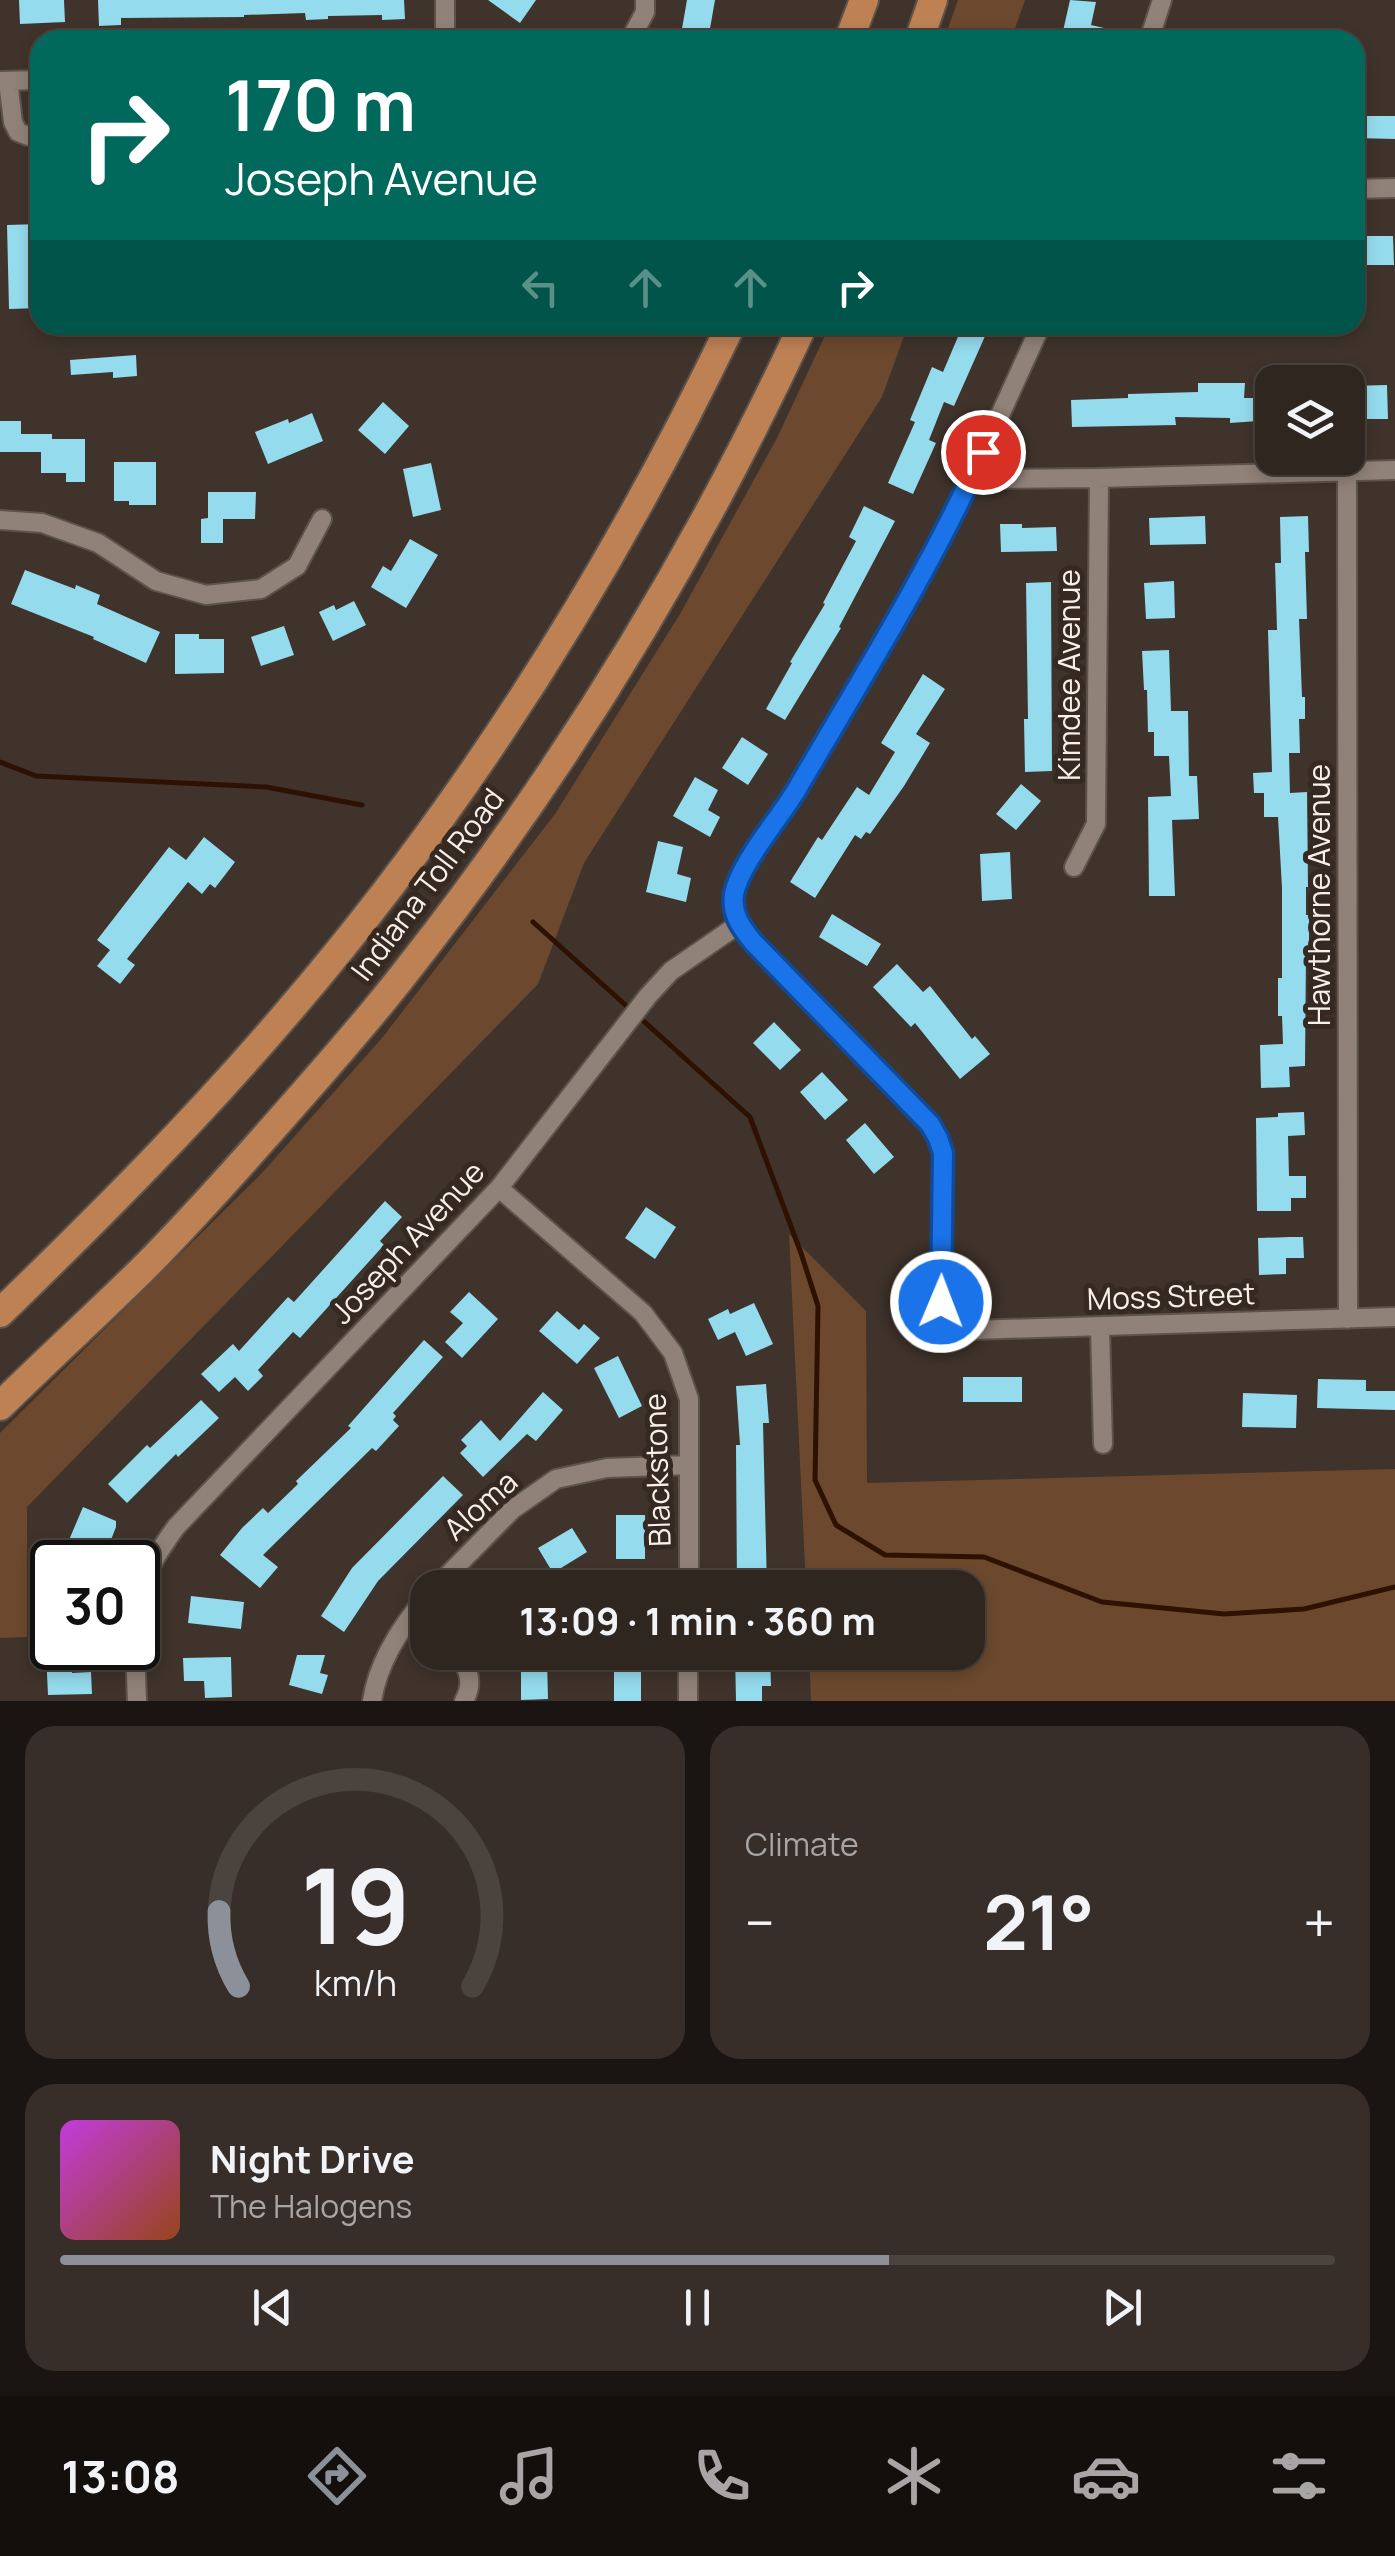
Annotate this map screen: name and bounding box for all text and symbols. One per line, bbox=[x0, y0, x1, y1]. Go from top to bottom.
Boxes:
text: 170 m bbox=[225, 56, 416, 152]
icon: right bbox=[60, 70, 190, 200]
text: Joseph Avenue bbox=[225, 147, 538, 209]
icon: left bbox=[513, 260, 568, 315]
icon: ahead bbox=[618, 260, 673, 315]
icon: ahead bbox=[723, 260, 778, 315]
icon: right bbox=[828, 260, 883, 315]
map controls bbox=[1255, 365, 1365, 475]
button: layers bbox=[1255, 365, 1365, 475]
pin bbox=[941, 410, 1026, 495]
icon: arrive bbox=[956, 425, 1011, 480]
street label: Kimdee Avenue bbox=[1048, 569, 1089, 781]
street label: Hawthorne Avenue bbox=[1298, 764, 1339, 1026]
street label: Indiana Toll Road bbox=[341, 780, 513, 989]
street label: Joseph Avenue bbox=[321, 1152, 493, 1332]
position arrow bbox=[889, 1250, 993, 1354]
street label: Moss Street bbox=[1086, 1272, 1256, 1319]
street label: Blackstone bbox=[633, 1393, 680, 1547]
street label: Aloma bbox=[434, 1461, 526, 1549]
speed limit sign: 30 bbox=[30, 1540, 160, 1670]
text: 13:09 · 1 min · 360 m bbox=[519, 1594, 876, 1646]
text: Climate bbox=[745, 1822, 859, 1866]
text: 19 bbox=[300, 1833, 410, 1975]
text: 21° bbox=[983, 1870, 1095, 1973]
text: − bbox=[745, 1884, 775, 1960]
text: + bbox=[1303, 1884, 1335, 1960]
text: km/h bbox=[313, 1958, 397, 2007]
text: Night Drive bbox=[210, 2132, 415, 2184]
text: The Halogens bbox=[210, 2184, 412, 2228]
icon: previous bbox=[245, 2280, 300, 2335]
icon: pause bbox=[670, 2280, 725, 2335]
icon: next bbox=[1095, 2280, 1150, 2335]
icon: directions bbox=[302, 2441, 372, 2511]
icon: music bbox=[494, 2441, 564, 2511]
icon: phone bbox=[687, 2441, 757, 2511]
icon: climate bbox=[879, 2441, 949, 2511]
icon: car bbox=[1071, 2441, 1141, 2511]
icon: filters bbox=[1264, 2441, 1334, 2511]
text: 13:08 bbox=[61, 2445, 180, 2507]

